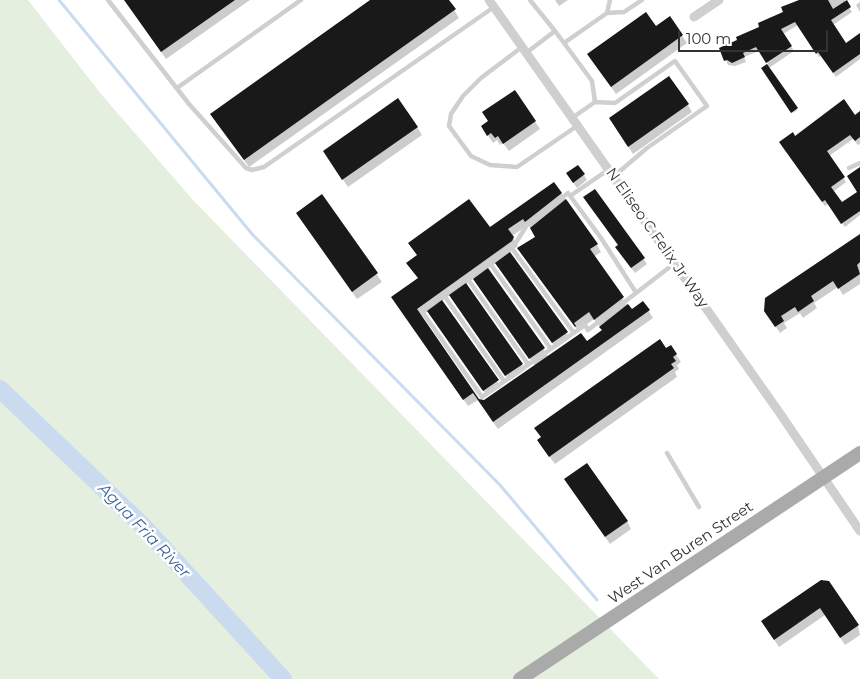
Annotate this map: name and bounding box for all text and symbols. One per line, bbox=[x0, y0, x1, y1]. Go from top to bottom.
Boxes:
scale bar bbox=[680, 20, 830, 52]
text: 100 m bbox=[686, 29, 731, 48]
street label: N Eliseo C Felix Jr Way bbox=[602, 165, 712, 311]
water label: Agua Fria River bbox=[94, 480, 194, 582]
street label: West Van Buren Street bbox=[605, 498, 757, 608]

